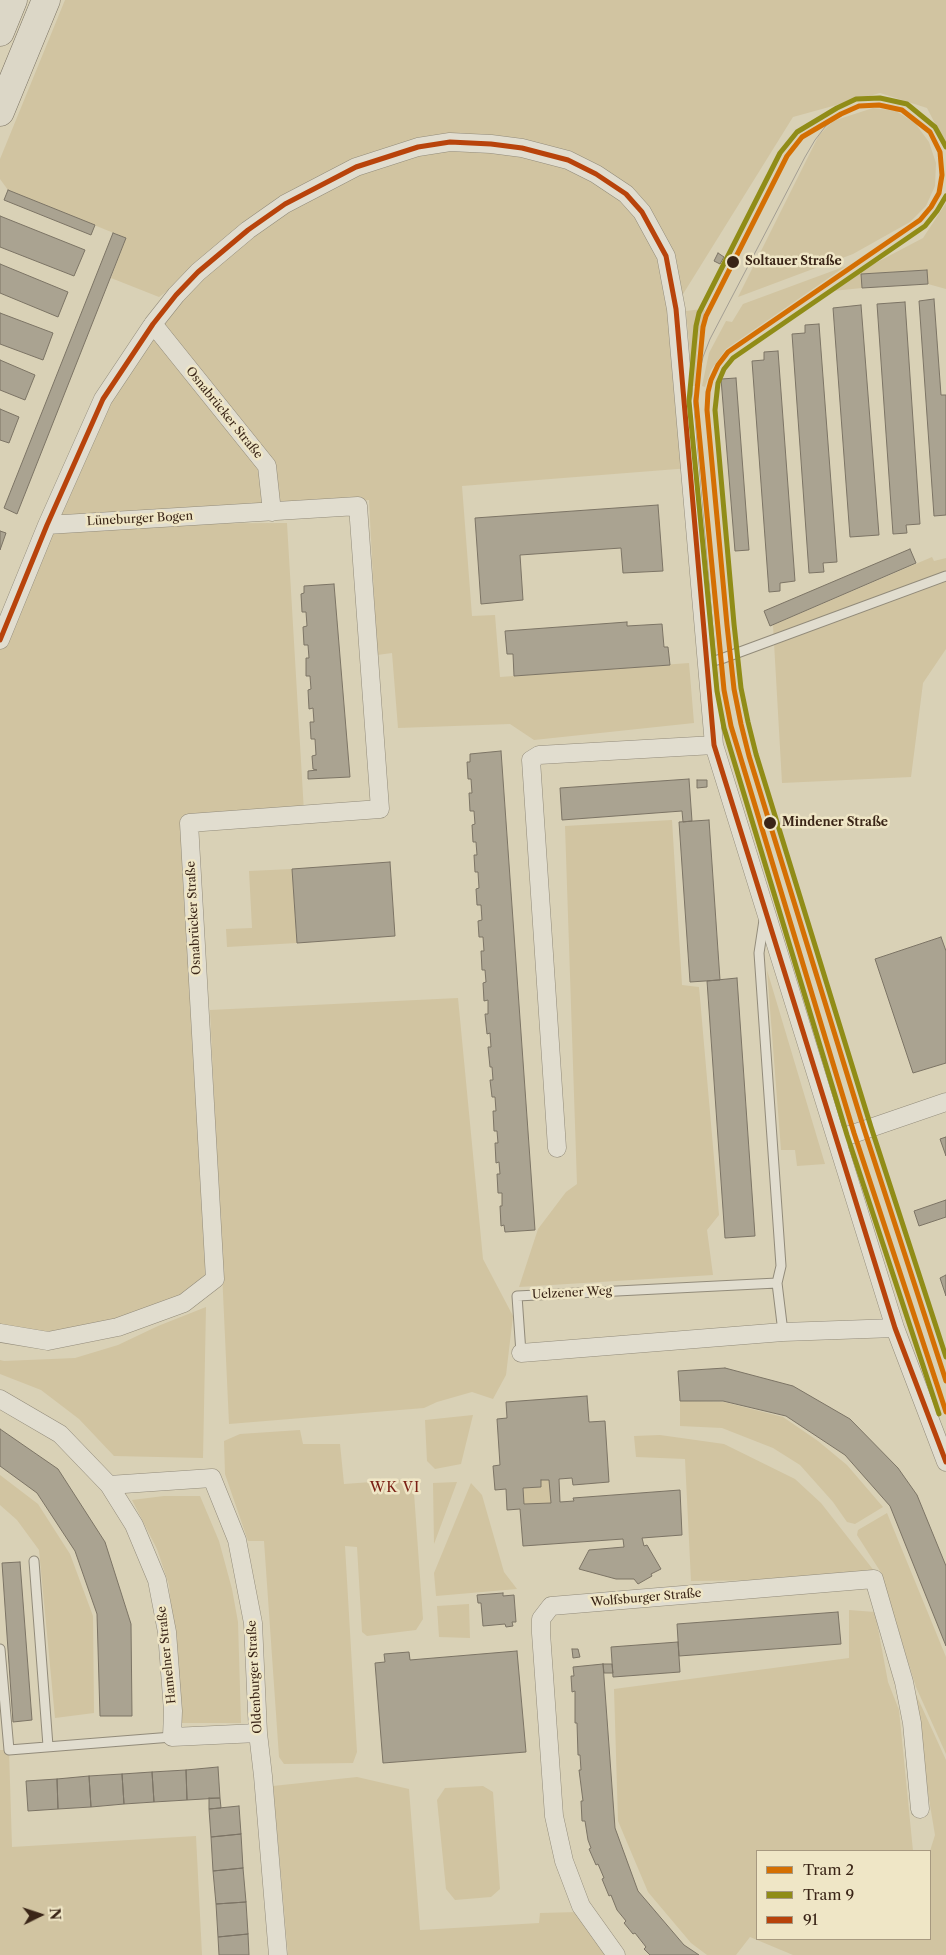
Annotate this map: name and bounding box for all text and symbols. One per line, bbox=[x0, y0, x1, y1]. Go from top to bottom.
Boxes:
marker: Soltauer Straße bbox=[725, 254, 741, 270]
place label: Soltauer Straße bbox=[745, 255, 842, 269]
street label: Osnabrücker Straße bbox=[183, 364, 265, 462]
street label: Lüneburger Bogen bbox=[86, 509, 194, 529]
marker: Mindener Straße bbox=[762, 815, 778, 831]
place label: Mindener Straße bbox=[782, 816, 888, 830]
street label: Osnabrücker Straße bbox=[184, 861, 204, 975]
street label: Uelzener Weg bbox=[532, 1284, 612, 1302]
district label: WK VI bbox=[369, 1480, 421, 1496]
street label: Wolfsburger Straße bbox=[590, 1586, 702, 1610]
street label: Hamelner Straße bbox=[155, 1605, 179, 1705]
street label: Oldenburger Straße bbox=[245, 1620, 265, 1734]
legend bbox=[756, 1850, 931, 1940]
text: Tram 2 bbox=[803, 1860, 854, 1879]
text: Tram 9 bbox=[803, 1885, 854, 1904]
north arrow bbox=[15, 1890, 65, 1940]
text: N bbox=[46, 1907, 64, 1921]
text: 91 bbox=[803, 1910, 818, 1929]

